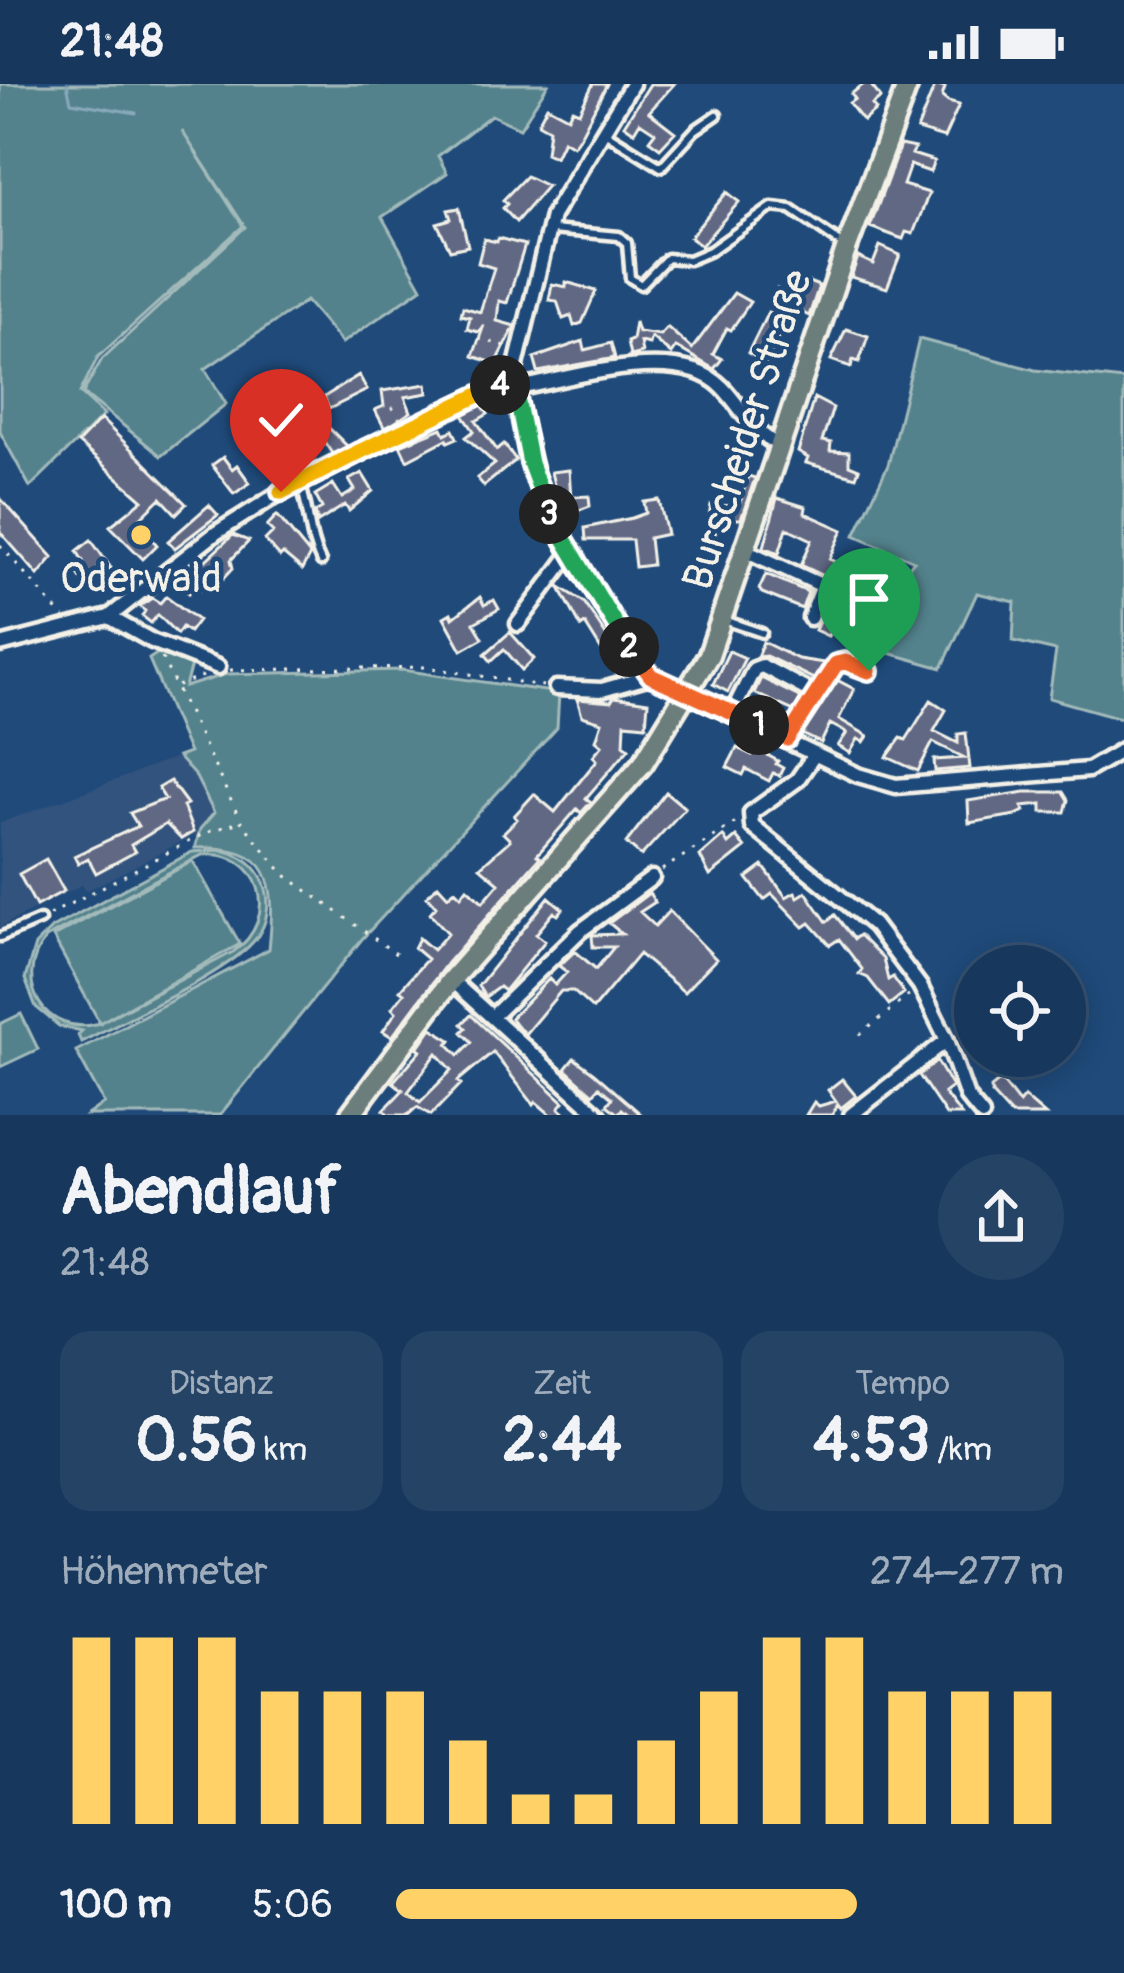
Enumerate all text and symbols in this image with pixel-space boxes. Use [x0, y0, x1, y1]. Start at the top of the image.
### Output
text: 21:48 [60, 14, 164, 70]
street label: Burscheider Straße [672, 263, 824, 596]
pin: 4 [470, 355, 530, 415]
text: 4 [490, 364, 510, 405]
pin [230, 369, 332, 492]
icon: check [248, 387, 314, 453]
pin: 3 [519, 484, 579, 544]
text: 3 [540, 493, 558, 534]
marker: Oderwald [128, 522, 154, 548]
pin [818, 548, 920, 671]
place label: Oderwald [60, 553, 222, 605]
icon: arrive [836, 566, 902, 632]
pin: 2 [599, 617, 659, 677]
text: 2 [620, 626, 638, 667]
pin: 1 [729, 695, 789, 755]
text: 1 [753, 704, 765, 745]
map controls [954, 945, 1086, 1077]
button: locate [954, 945, 1086, 1077]
text: Abendlauf [60, 1151, 341, 1234]
button: share [938, 1154, 1064, 1280]
text: 21:48 [60, 1238, 150, 1287]
text: Distanz [169, 1363, 274, 1404]
text: Zeit [533, 1363, 591, 1404]
text: Tempo [855, 1363, 950, 1404]
text: 0.56 [135, 1404, 257, 1479]
text: 2:44 [502, 1404, 622, 1479]
text: 4:53 [813, 1404, 930, 1479]
text: km [257, 1429, 307, 1470]
text: /km [930, 1429, 992, 1470]
text: Höhenmeter [60, 1547, 268, 1596]
text: 274–277 m [870, 1547, 1064, 1596]
text: 100 m [60, 1880, 172, 1929]
text: 5:06 [252, 1880, 333, 1929]

